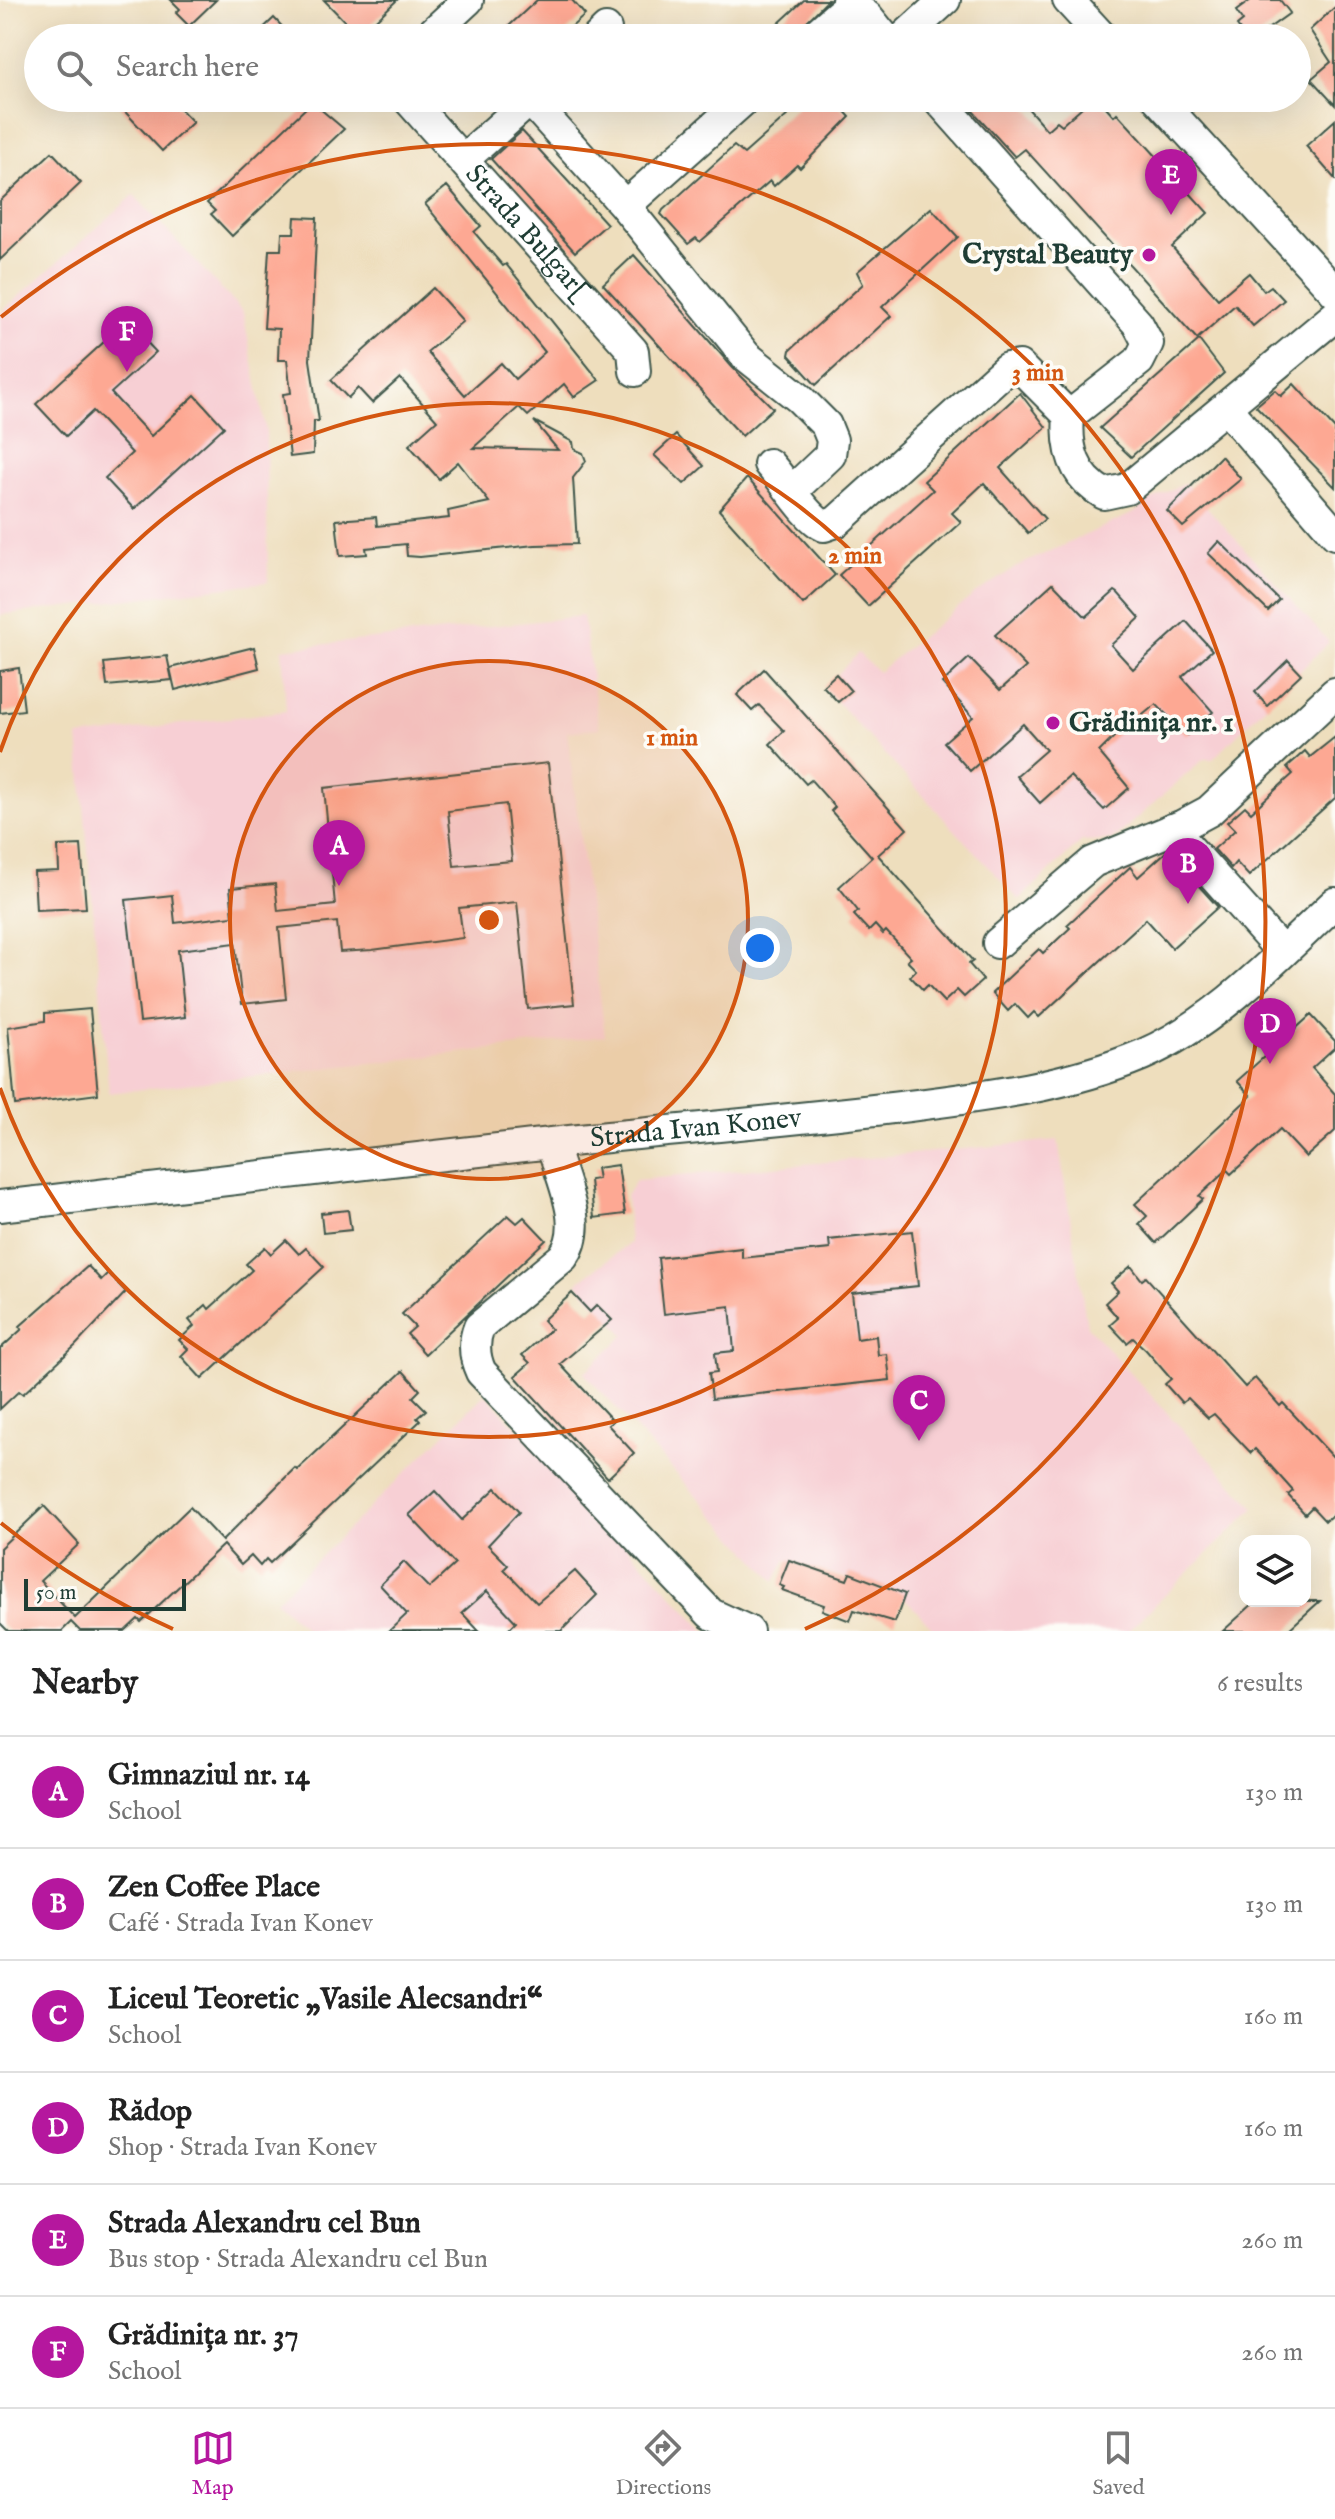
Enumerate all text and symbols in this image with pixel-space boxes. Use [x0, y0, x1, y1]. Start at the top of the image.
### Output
search box [24, 24, 1311, 112]
icon: search [52, 46, 96, 90]
text: Search here [116, 49, 259, 87]
pin: E [1145, 149, 1197, 215]
street label: Strada Bulgar[ [457, 157, 597, 308]
place label: Crystal Beauty [962, 238, 1134, 273]
marker: Crystal Beauty [1140, 246, 1158, 264]
pin: F [101, 306, 153, 372]
text: 3 min [1012, 358, 1064, 389]
text: 2 min [828, 541, 882, 572]
place label: Grădinița nr. 1 [1069, 706, 1234, 741]
marker: Grădinița nr. 1 [1044, 714, 1062, 732]
text: 1 min [646, 723, 698, 754]
pin: A [313, 820, 365, 886]
pin: B [1162, 838, 1214, 904]
centre of rings [475, 906, 503, 934]
your location [740, 928, 780, 968]
pin: D [1244, 998, 1296, 1064]
street label: Strada Ivan Konev [588, 1101, 803, 1156]
pin: C [893, 1375, 945, 1441]
map controls [1239, 1535, 1311, 1607]
button: layers [1239, 1535, 1311, 1607]
scale bar [24, 1575, 186, 1611]
text: 50 m [36, 1579, 77, 1607]
text: Nearby [32, 1662, 138, 1705]
text: 6 results [1217, 1667, 1303, 1700]
text: Gimnaziul nr. 14 [108, 1757, 310, 1795]
text: A [49, 1776, 67, 1809]
text: 130 m [1245, 1776, 1303, 1809]
text: School [108, 1795, 181, 1828]
text: Zen Coffee Place [108, 1869, 320, 1907]
text: B [49, 1888, 67, 1921]
text: 130 m [1245, 1888, 1303, 1921]
text: Café · Strada Ivan Konev [108, 1907, 373, 1940]
text: Liceul Teoretic „Vasile Alecsandri“ [108, 1981, 543, 2019]
text: C [49, 2000, 67, 2033]
text: 160 m [1244, 2000, 1303, 2033]
text: School [108, 2019, 181, 2052]
text: Rădop [108, 2093, 192, 2131]
text: D [48, 2112, 68, 2145]
text: 160 m [1244, 2112, 1303, 2145]
text: Shop · Strada Ivan Konev [108, 2131, 377, 2164]
text: Strada Alexandru cel Bun [108, 2205, 421, 2243]
text: E [49, 2224, 67, 2257]
text: 260 m [1241, 2224, 1303, 2257]
text: Bus stop · Strada Alexandru cel Bun [108, 2243, 488, 2276]
text: Grădinița nr. 37 [108, 2317, 299, 2355]
text: F [50, 2336, 66, 2369]
text: 260 m [1241, 2336, 1303, 2369]
text: School [108, 2355, 181, 2388]
tab: Map [191, 2426, 235, 2502]
tab: Directions [616, 2426, 711, 2502]
tab: Saved [1092, 2426, 1144, 2502]

